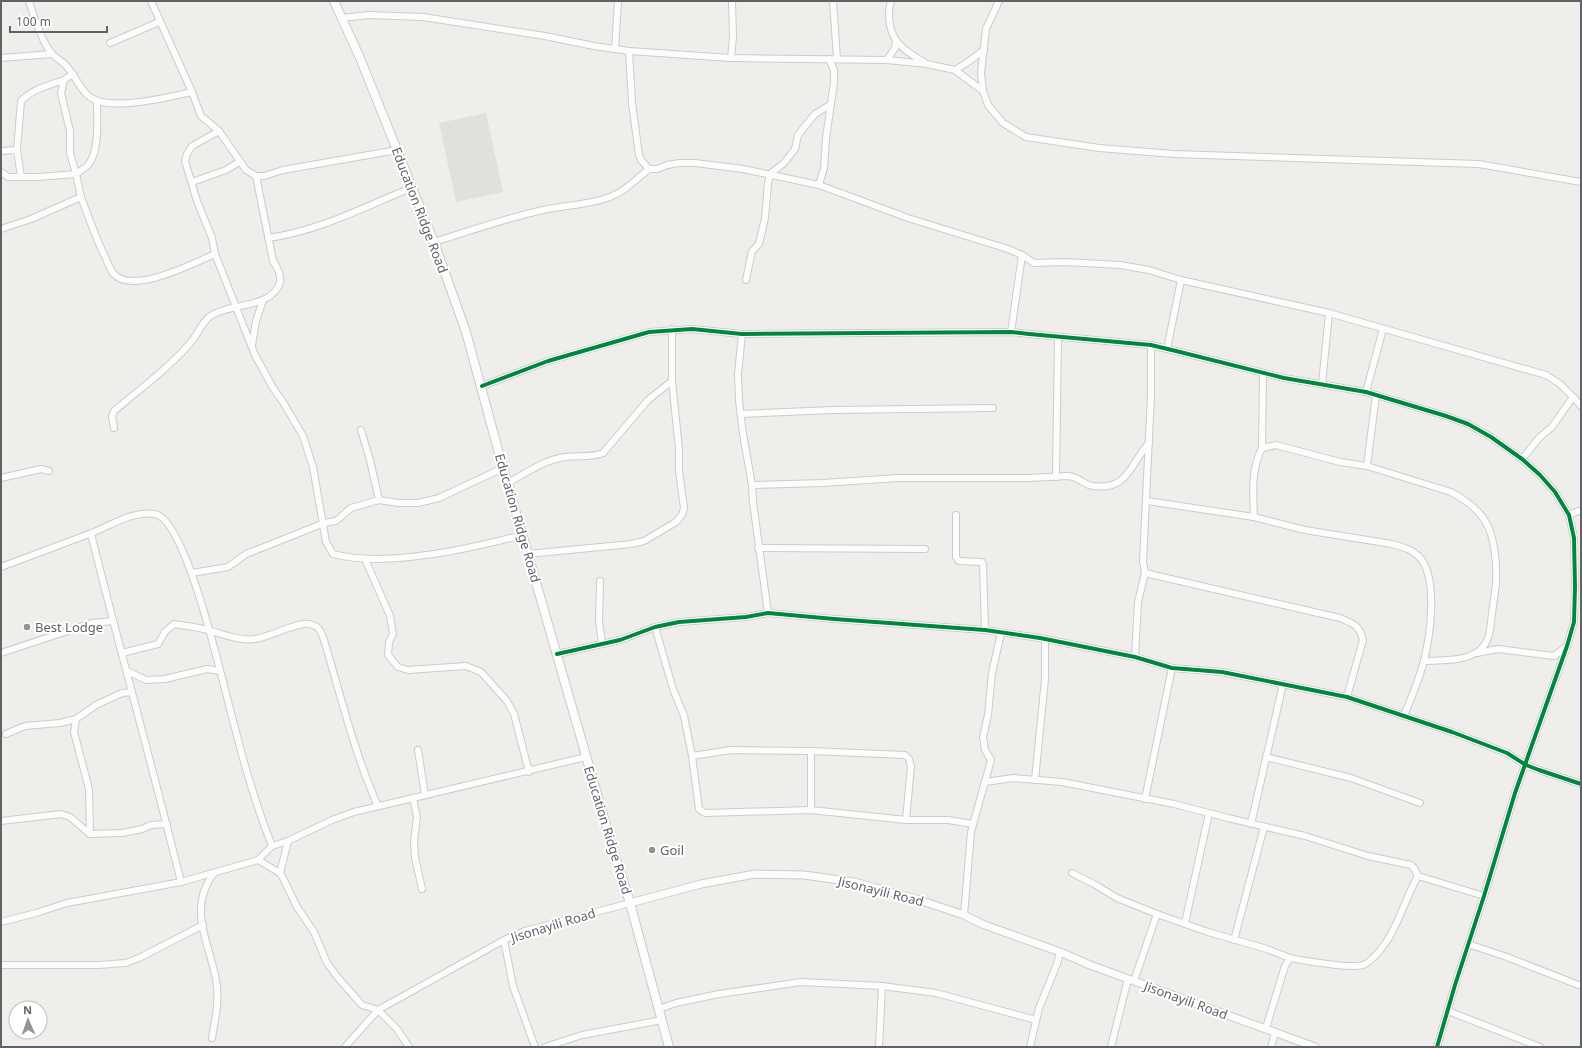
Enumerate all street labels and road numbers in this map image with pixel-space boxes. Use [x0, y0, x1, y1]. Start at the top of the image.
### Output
street label: Education Ridge Road [388, 144, 452, 276]
street label: Education Ridge Road [491, 451, 545, 585]
street label: Education Ridge Road [580, 764, 636, 896]
street label: Jisonayili Road [834, 871, 926, 910]
street label: Jisonayili Road [507, 904, 598, 947]
street label: Jisonayili Road [1140, 976, 1230, 1023]

